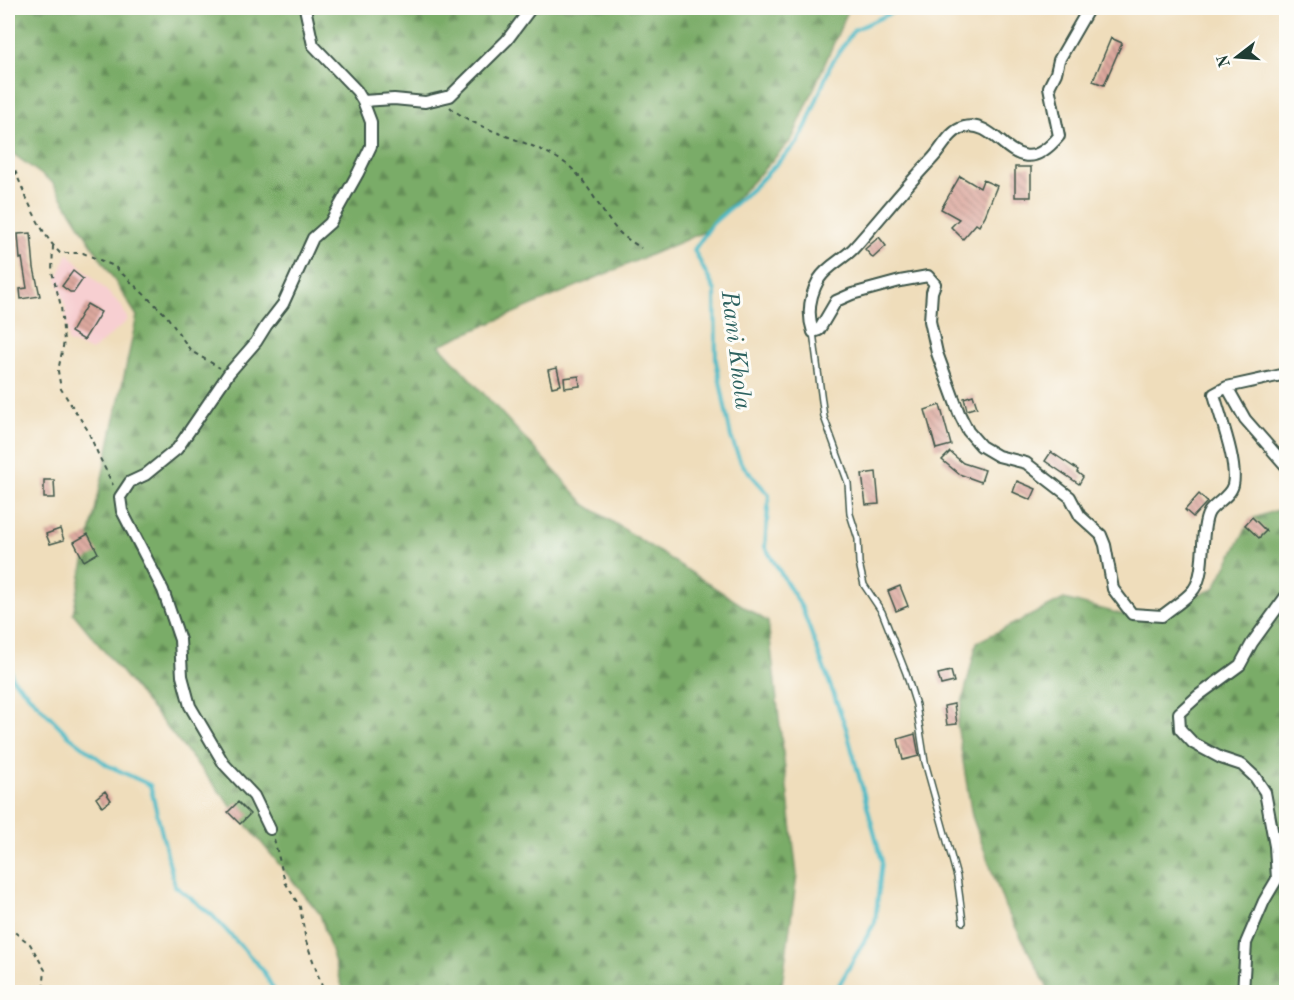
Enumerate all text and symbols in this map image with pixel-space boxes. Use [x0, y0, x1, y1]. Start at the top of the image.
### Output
north arrow [1207, 27, 1267, 87]
text: N [1215, 52, 1234, 69]
water label: Rani Khola [716, 288, 754, 411]

